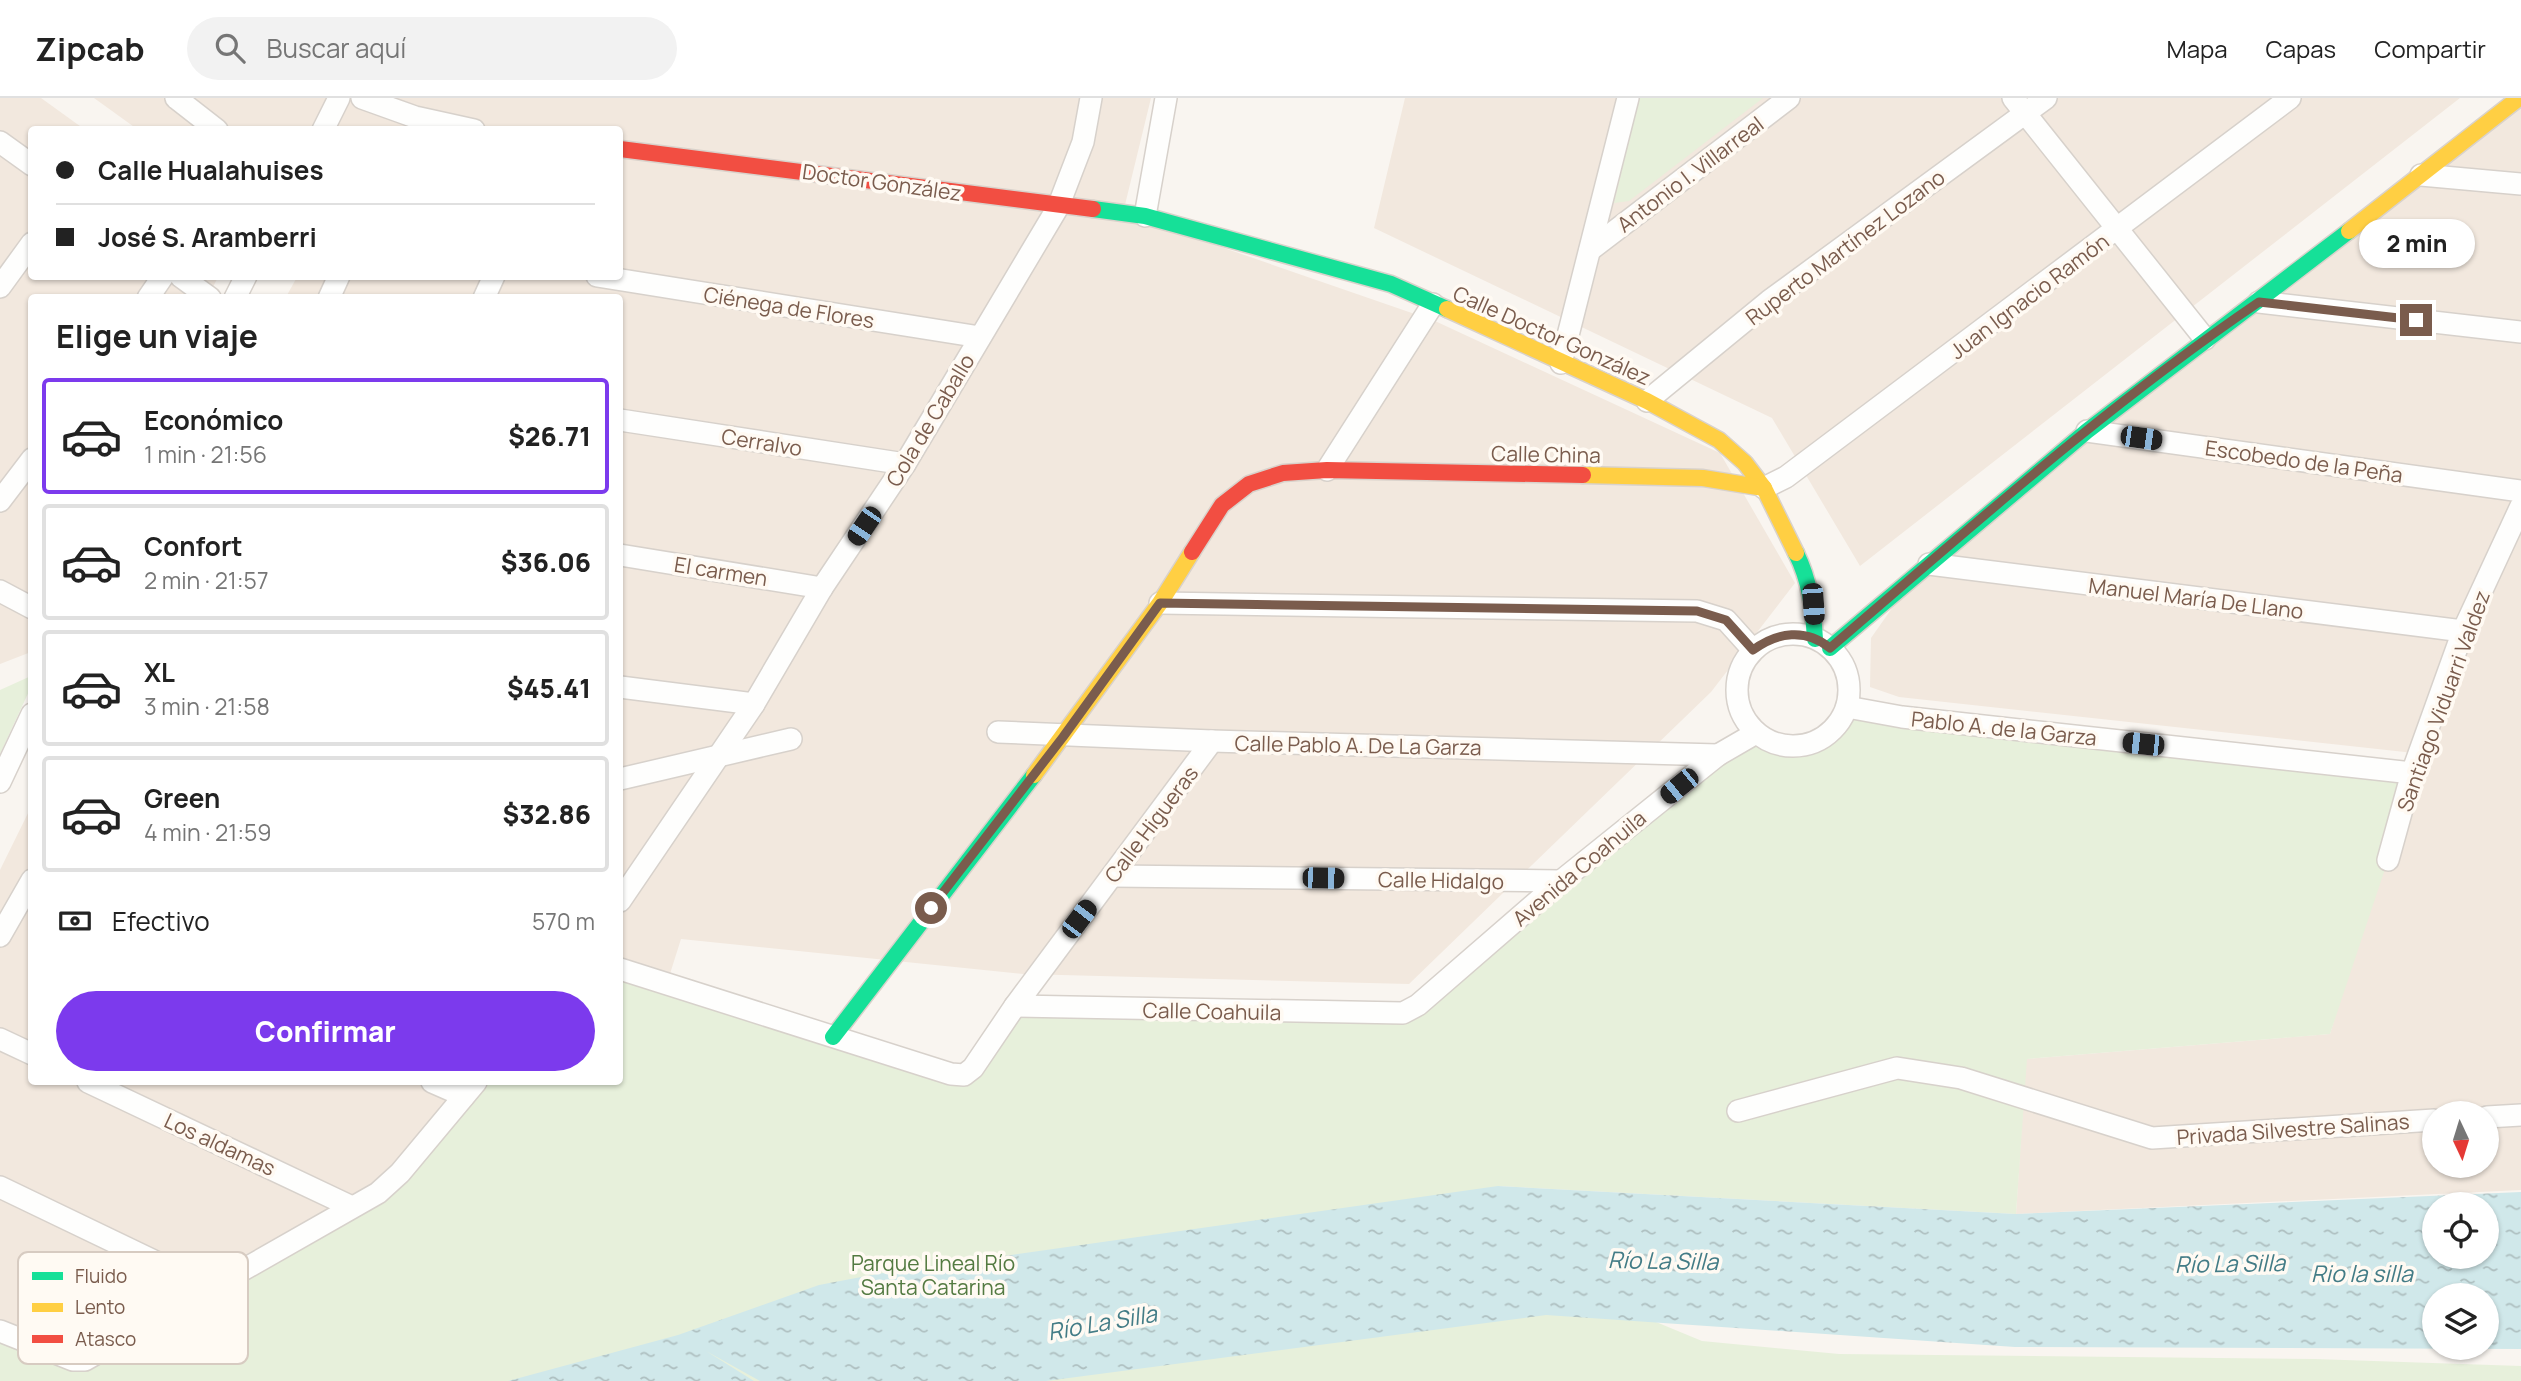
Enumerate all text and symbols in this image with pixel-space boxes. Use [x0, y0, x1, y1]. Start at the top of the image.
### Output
search box [187, 17, 677, 80]
text: Zipcab [35, 26, 145, 71]
icon: search [211, 29, 249, 67]
text: Buscar aquí [267, 30, 406, 66]
text: Mapa [2167, 32, 2228, 65]
text: Capas [2266, 32, 2336, 65]
text: Compartir [2374, 32, 2486, 65]
street label: Antonio I. Villarreal [1611, 110, 1769, 238]
text: Calle Hualahuises [98, 152, 324, 188]
street label: Doctor González [801, 157, 963, 207]
street label: Ruperto Martínez Lozano [1740, 163, 1950, 331]
callout: 2 min [2358, 218, 2474, 268]
text: José S. Aramberri [98, 219, 317, 255]
street label: Juan Ignacio Ramón [1944, 227, 2114, 365]
text: 2 min [2387, 227, 2448, 259]
street label: Calle Doctor González [1449, 279, 1655, 391]
street label: Ciénega de Flores [702, 280, 876, 334]
route end [2400, 304, 2432, 336]
text: Elige un viaje [56, 314, 258, 358]
street label: Cola de Caballo [879, 348, 981, 492]
text: Económico [144, 402, 283, 438]
icon: car [60, 405, 123, 468]
text: $26.71 [508, 418, 591, 454]
street label: Cerralvo [720, 422, 804, 462]
car [2119, 425, 2164, 451]
street label: Escobedo de la Peña [2203, 433, 2405, 489]
text: 1 min · 21:56 [144, 438, 267, 470]
street label: Calle China [1491, 439, 1601, 469]
car [844, 503, 885, 549]
text: Confort [144, 528, 243, 564]
icon: car [60, 531, 123, 594]
text: $36.06 [501, 544, 591, 580]
street label: El carmen [672, 550, 770, 592]
text: 2 min · 21:57 [144, 564, 268, 596]
street label: Manuel María De Llano [2087, 571, 2305, 625]
car [1802, 582, 1825, 626]
street label: Santiago Viduarri Valdez [2390, 587, 2496, 815]
text: XL [144, 654, 175, 690]
icon: car [60, 657, 123, 720]
text: $45.41 [507, 670, 591, 706]
text: 3 min · 21:58 [144, 690, 270, 722]
street label: Pablo A. de la Garza [1910, 704, 2098, 752]
street label: Calle Pablo A. De La Garza [1234, 729, 1482, 761]
car [2122, 731, 2165, 757]
street label: Calle Higueras [1098, 760, 1204, 888]
car [1657, 765, 1702, 807]
text: Green [144, 780, 220, 816]
icon: car [60, 783, 123, 846]
text: $32.86 [503, 796, 591, 832]
street label: Avenida Coahuila [1506, 804, 1652, 932]
text: 4 min · 21:59 [144, 816, 272, 848]
street label: Calle Hidalgo [1378, 865, 1504, 895]
car [1302, 867, 1345, 889]
route start [915, 892, 947, 924]
car [1058, 896, 1101, 942]
icon: cash [56, 902, 94, 940]
text: Efectivo [112, 903, 210, 939]
text: 570 m [532, 905, 595, 937]
button: Confirmar [56, 991, 595, 1071]
street label: Calle Coahuila [1143, 996, 1281, 1026]
north arrow [2422, 1101, 2499, 1178]
map controls [2422, 1101, 2499, 1360]
street label: Los aldamas [160, 1106, 280, 1182]
street label: Privada Silvestre Salinas [2176, 1107, 2410, 1151]
button: locate [2422, 1192, 2499, 1269]
water label: Río La Silla [1608, 1243, 1720, 1277]
water label: Río La Silla [2175, 1246, 2287, 1280]
park label: Parque Lineal Río Santa Catarina [851, 1249, 1015, 1301]
legend [18, 1252, 248, 1364]
water label: Rio la silla [2311, 1257, 2414, 1289]
text: Fluido [75, 1263, 127, 1289]
button: layers [2422, 1283, 2499, 1360]
text: Lento [75, 1294, 125, 1320]
water label: Río La Silla [1045, 1296, 1160, 1347]
text: Atasco [75, 1326, 136, 1352]

